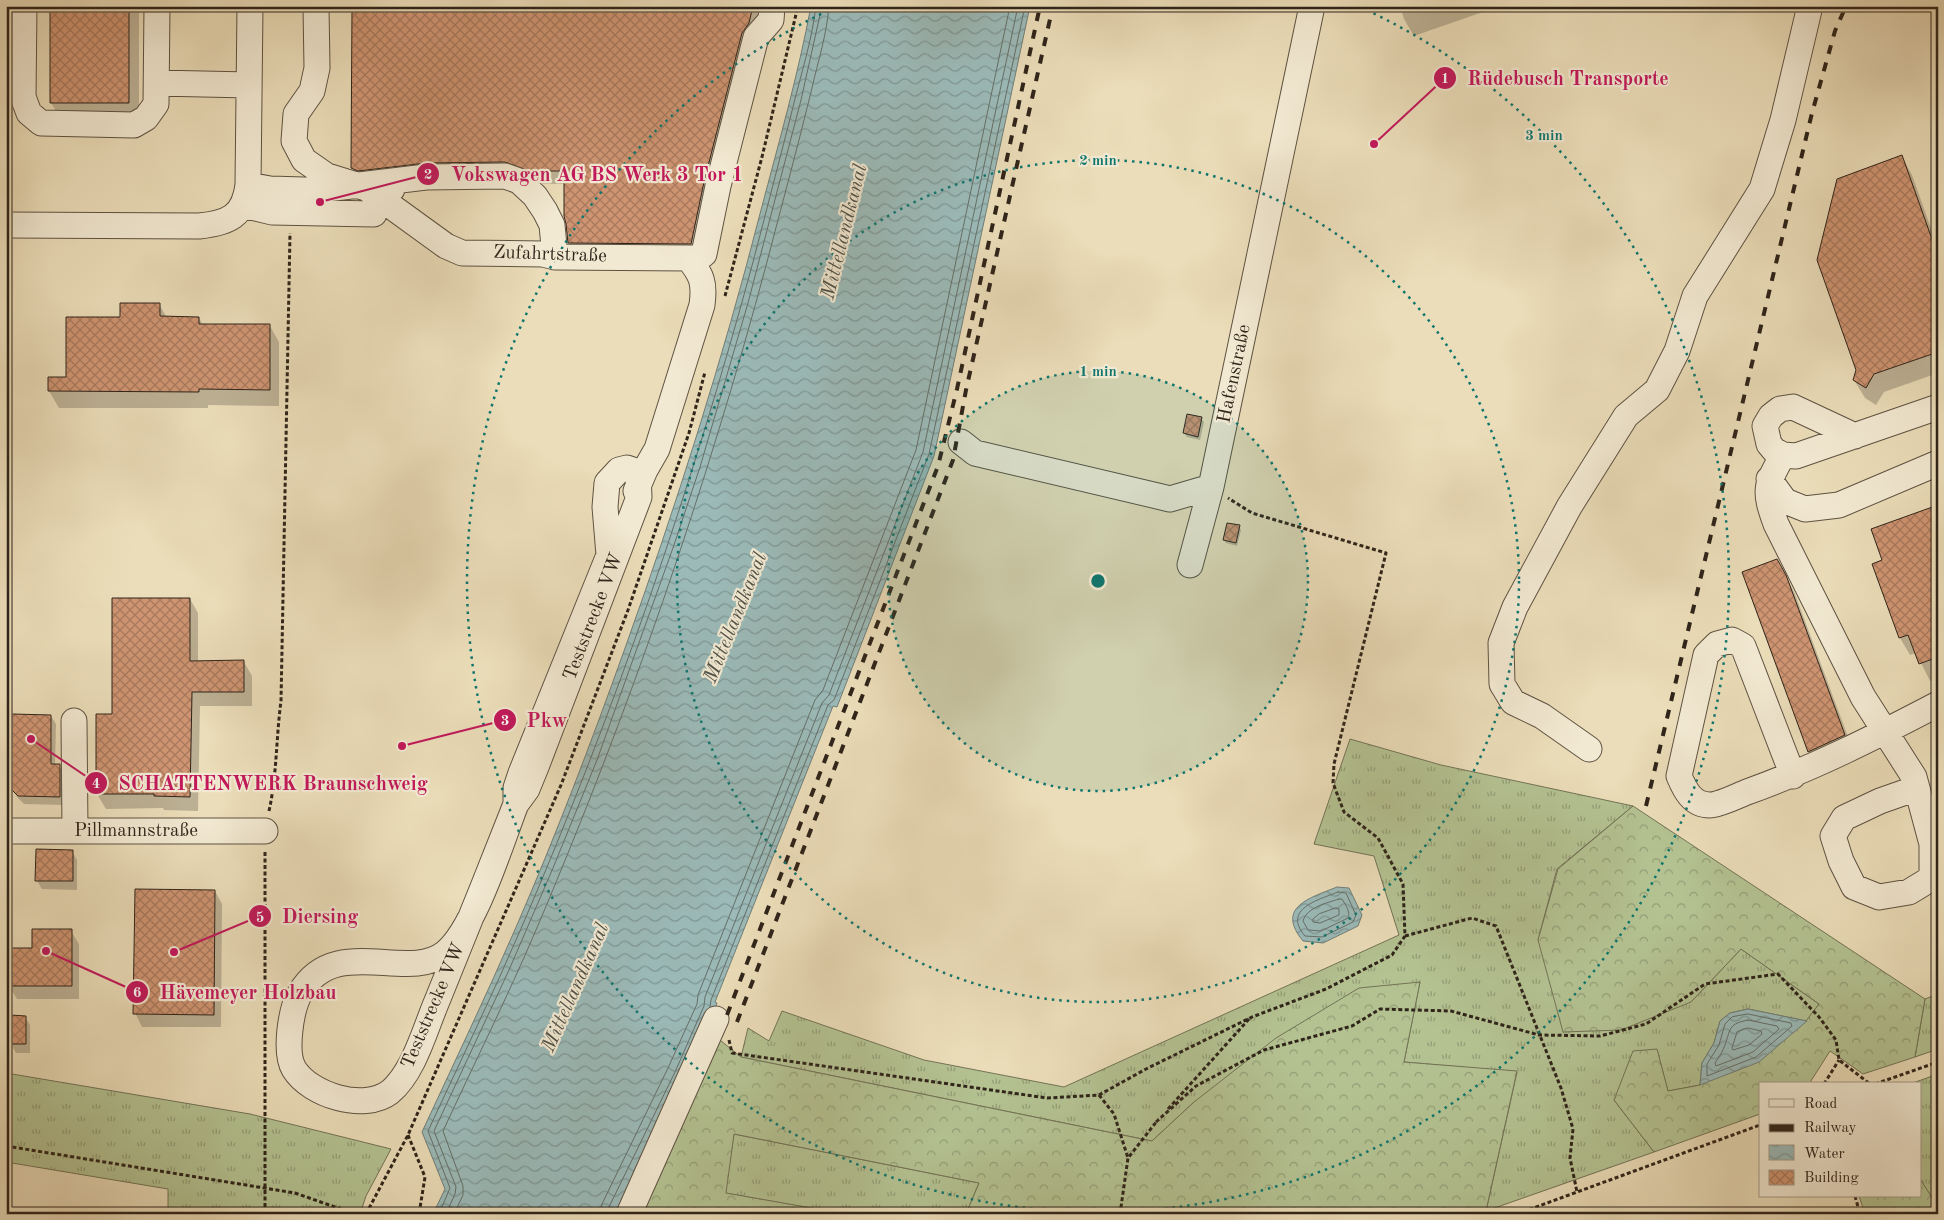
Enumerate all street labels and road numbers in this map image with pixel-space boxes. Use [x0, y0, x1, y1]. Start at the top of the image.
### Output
street label: Zufahrtstraße [493, 244, 607, 266]
street label: Hafenstraße [1215, 323, 1255, 425]
street label: Teststrecke VW [561, 551, 627, 683]
street label: Pillmannstraße [74, 822, 198, 841]
street label: Teststrecke VW [399, 940, 469, 1072]

